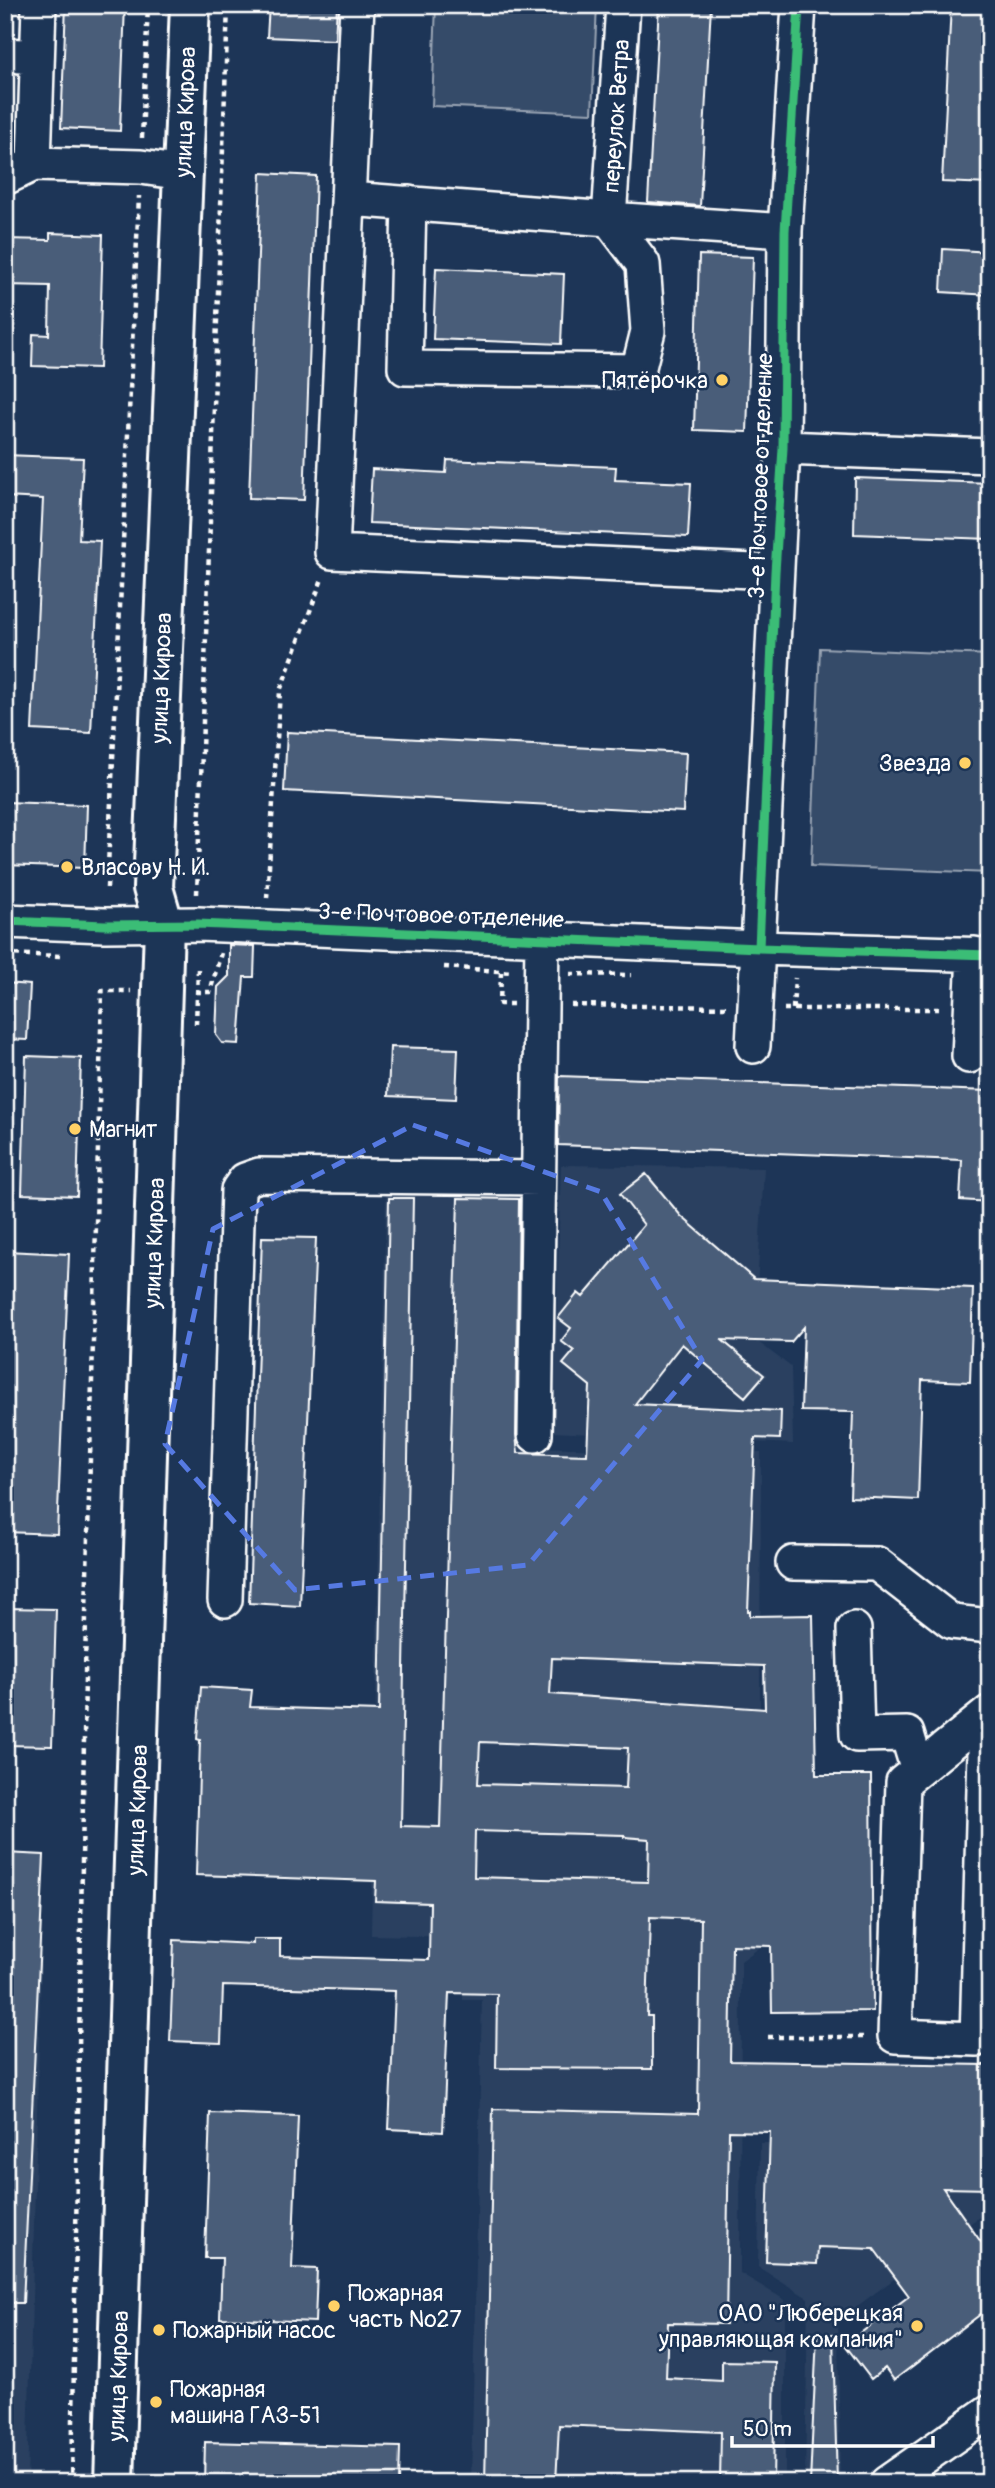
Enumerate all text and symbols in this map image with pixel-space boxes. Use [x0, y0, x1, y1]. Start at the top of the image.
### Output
street label: переулок Ветра [597, 38, 636, 194]
street label: улица Кирова [169, 46, 202, 179]
street label: 3-е Почтовое отделение [742, 352, 779, 600]
place label: Пятёрочка [602, 366, 708, 395]
marker: Пятёрочка [714, 372, 730, 388]
street label: улица Кирова [145, 612, 178, 745]
place label: Звезда [879, 749, 951, 778]
marker: Звезда [957, 755, 973, 771]
place label: Власову Н. И. [81, 853, 210, 882]
marker: Власову Н. И. [59, 859, 75, 875]
street label: 3-е Почтовое отделение [317, 897, 565, 934]
place label: Магнит [89, 1115, 158, 1144]
marker: Магнит [67, 1121, 83, 1137]
street label: улица Кирова [138, 1177, 171, 1310]
street label: улица Кирова [121, 1744, 154, 1877]
place label: Пожарная часть №27 [348, 2279, 462, 2334]
marker: Пожарная часть №27 [326, 2298, 342, 2314]
place label: ОАО "Люберецкая управляющая компания" [658, 2299, 903, 2354]
street label: улица Кирова [102, 2310, 135, 2443]
place label: Пожарный насос [173, 2316, 336, 2345]
marker: ОАО "Люберецкая управляющая компания" [909, 2318, 925, 2334]
marker: Пожарный насос [151, 2322, 167, 2338]
place label: Пожарная машина ГАЗ-51 [170, 2375, 321, 2430]
marker: Пожарная машина ГАЗ-51 [148, 2394, 164, 2410]
scale bar [732, 2404, 934, 2448]
text: 50 m [743, 2416, 792, 2443]

